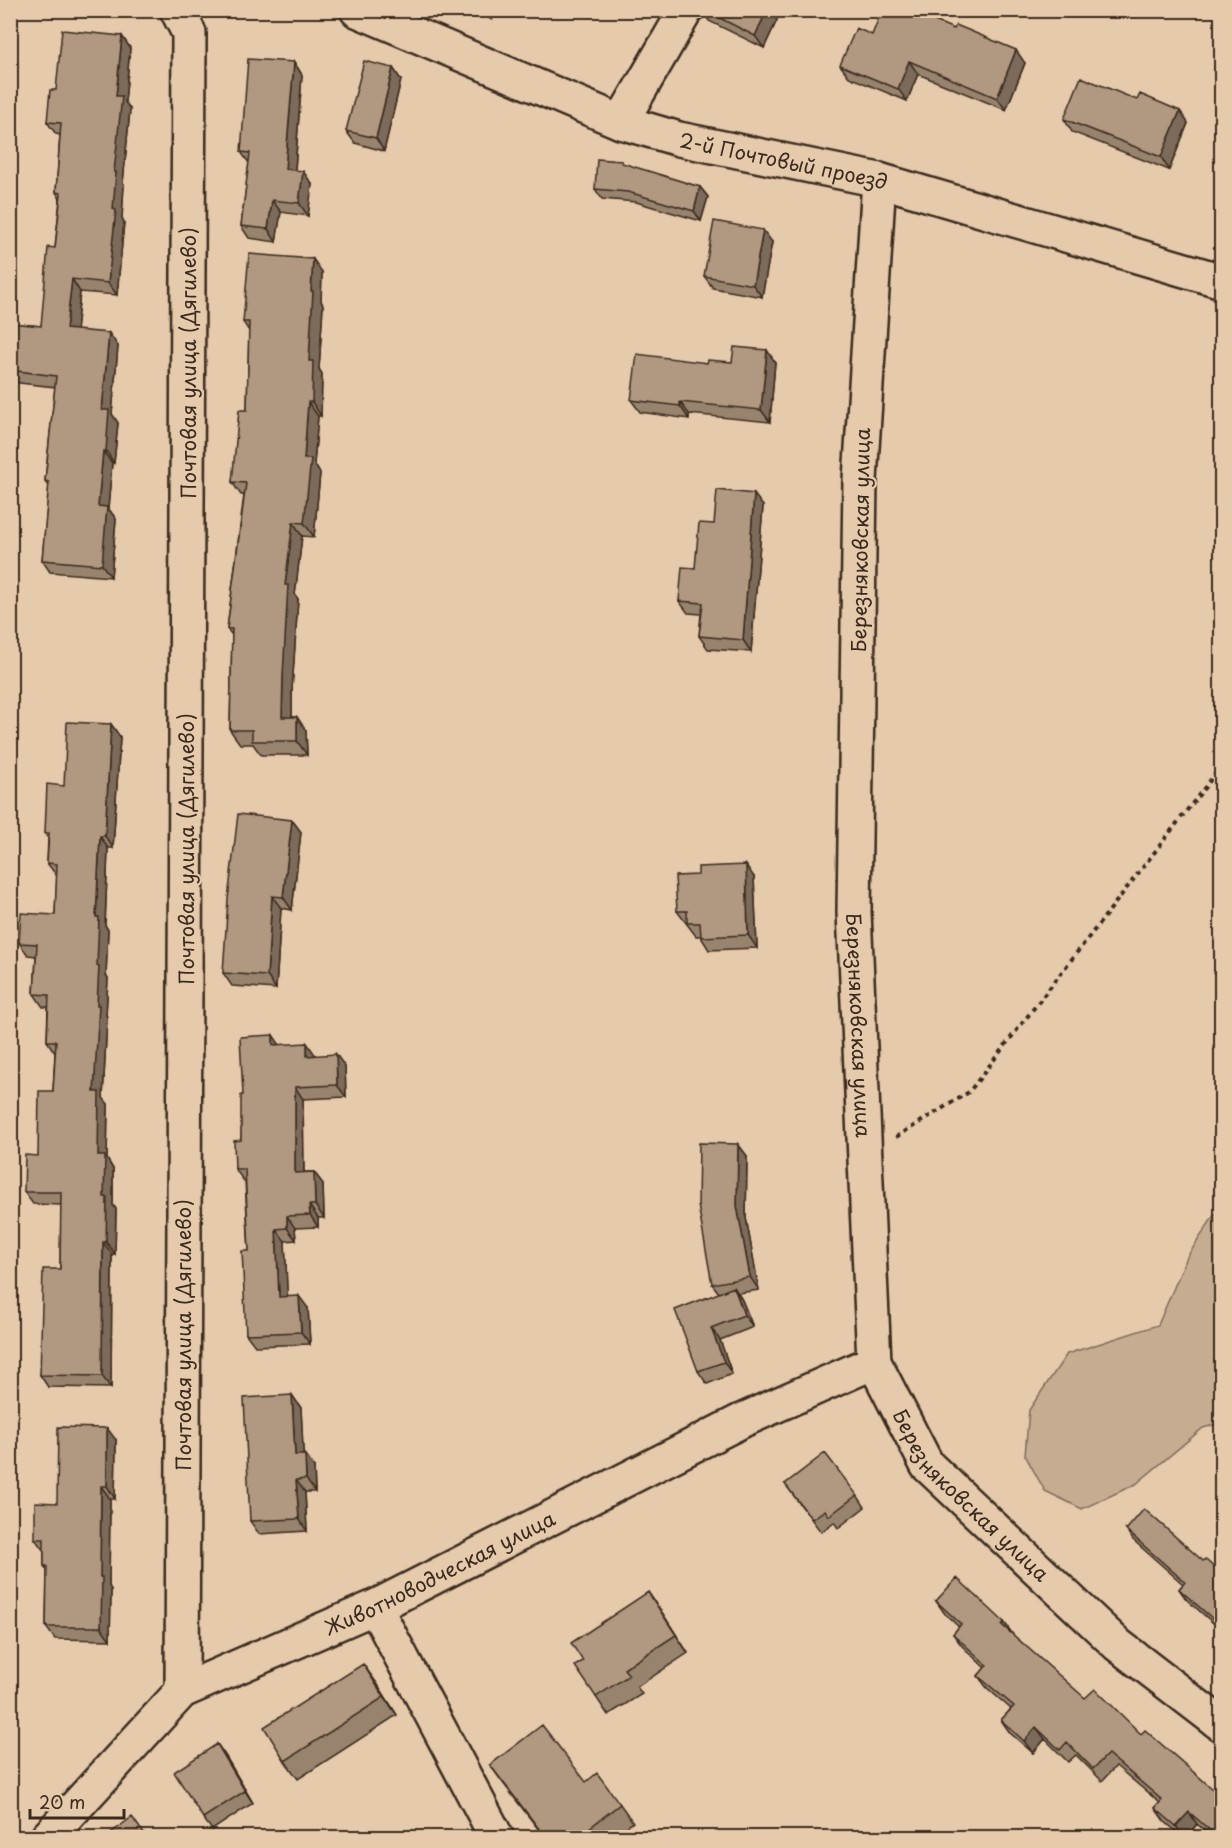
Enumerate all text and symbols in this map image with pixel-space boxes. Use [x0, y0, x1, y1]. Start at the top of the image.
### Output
street label: 2-й Почтовый проезд [677, 124, 891, 197]
street label: Почтовая улица (Дягилево) [173, 227, 203, 499]
street label: Березняковская улица [843, 427, 877, 652]
street label: Почтовая улица (Дягилево) [171, 713, 201, 985]
street label: Березняковская улица [839, 912, 879, 1138]
street label: Почтовая улица (Дягилево) [168, 1199, 198, 1471]
street label: Березняковская улица [886, 1404, 1056, 1588]
street label: Животноводческая улица [319, 1503, 561, 1642]
scale bar [30, 1782, 124, 1820]
text: 20 m [39, 1788, 85, 1815]

